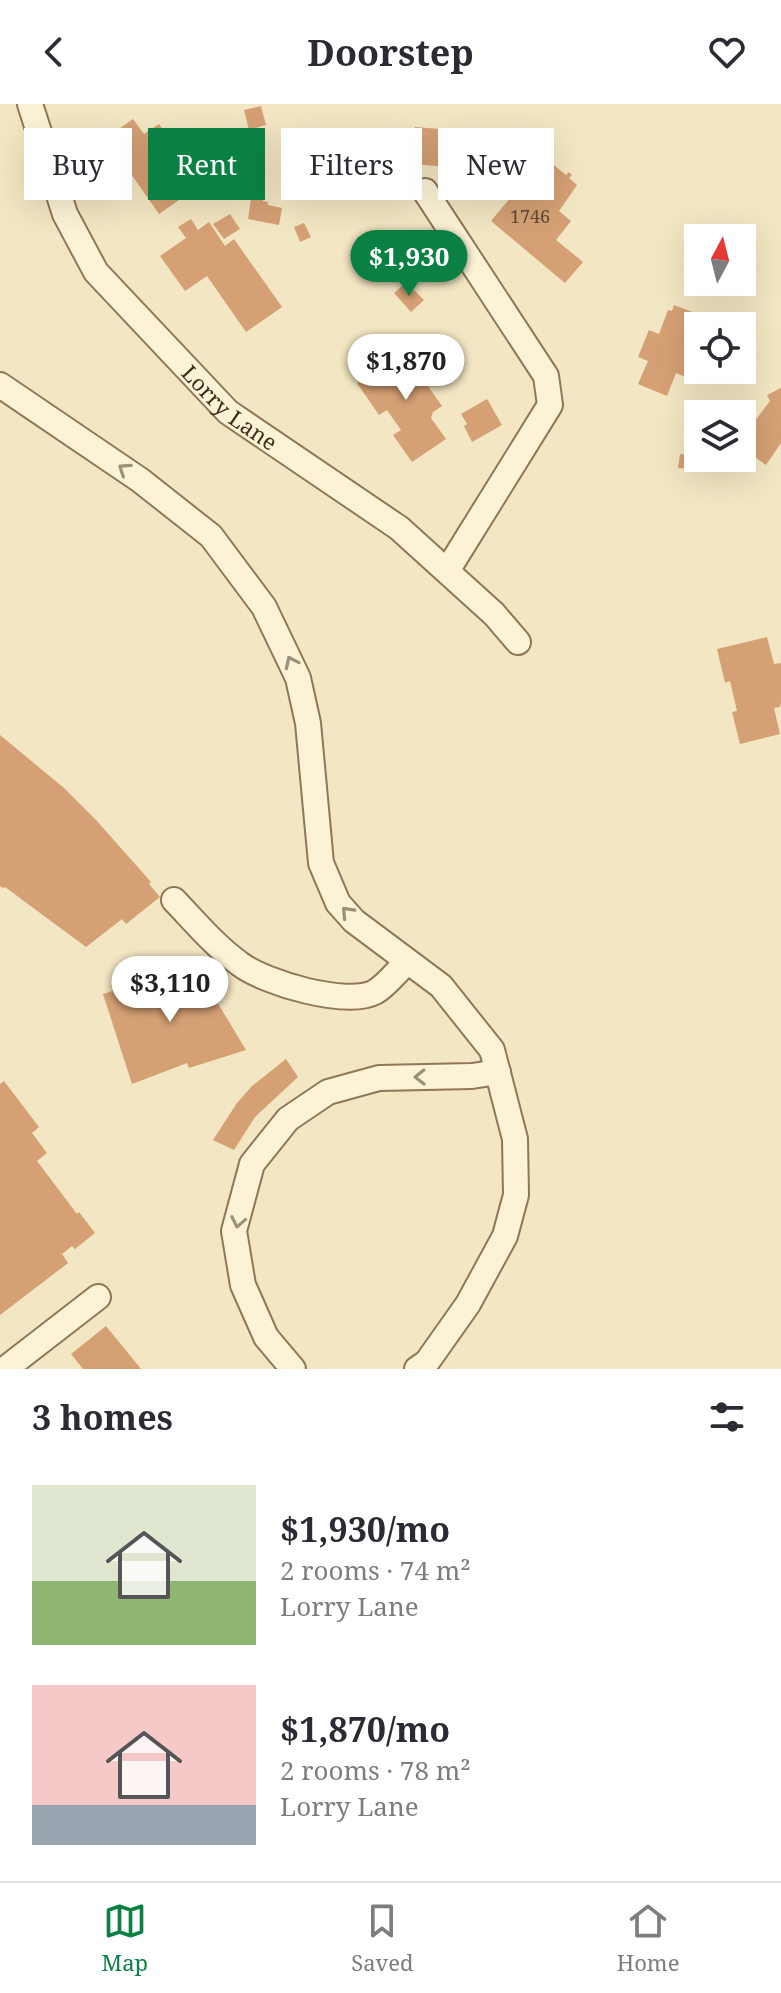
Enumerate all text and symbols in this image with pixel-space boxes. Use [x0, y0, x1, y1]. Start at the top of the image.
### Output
text: Doorstep [307, 28, 474, 77]
icon: back [32, 30, 76, 74]
icon: heart [705, 30, 749, 74]
chip: Buy [24, 128, 132, 200]
chip: Rent [148, 128, 265, 200]
chip: Filters [281, 128, 422, 200]
chip: New [438, 128, 554, 200]
house number: 1746 [510, 204, 550, 228]
north arrow [684, 224, 756, 296]
map controls [684, 224, 756, 472]
pin: $1,930 [344, 230, 474, 298]
text: $1,930 [368, 238, 450, 274]
button: locate [684, 312, 756, 384]
pin: $1,870 [341, 334, 471, 402]
text: $1,870 [365, 342, 447, 378]
street label: Lorry Lane [176, 358, 284, 456]
button: layers [684, 400, 756, 472]
one-way arrow [118, 464, 132, 479]
one-way arrow [285, 656, 301, 671]
one-way arrow [341, 907, 356, 921]
pin: $3,110 [105, 956, 235, 1024]
text: $3,110 [129, 964, 211, 1000]
one-way arrow [413, 1068, 426, 1086]
one-way arrow [230, 1215, 247, 1229]
text: 3 homes [32, 1394, 173, 1440]
icon: filters [705, 1395, 749, 1439]
text: $1,930/mo [280, 1506, 450, 1552]
icon: home [96, 1517, 192, 1613]
text: 2 rooms · 74 m² [280, 1552, 471, 1588]
text: Lorry Lane [280, 1588, 419, 1624]
text: $1,870/mo [280, 1706, 450, 1752]
icon: home [96, 1717, 192, 1813]
text: 2 rooms · 78 m² [280, 1752, 471, 1788]
text: Lorry Lane [280, 1788, 419, 1824]
tab: Map [102, 1899, 148, 1977]
tab: Saved [351, 1899, 414, 1977]
tab: Home [617, 1899, 679, 1977]

